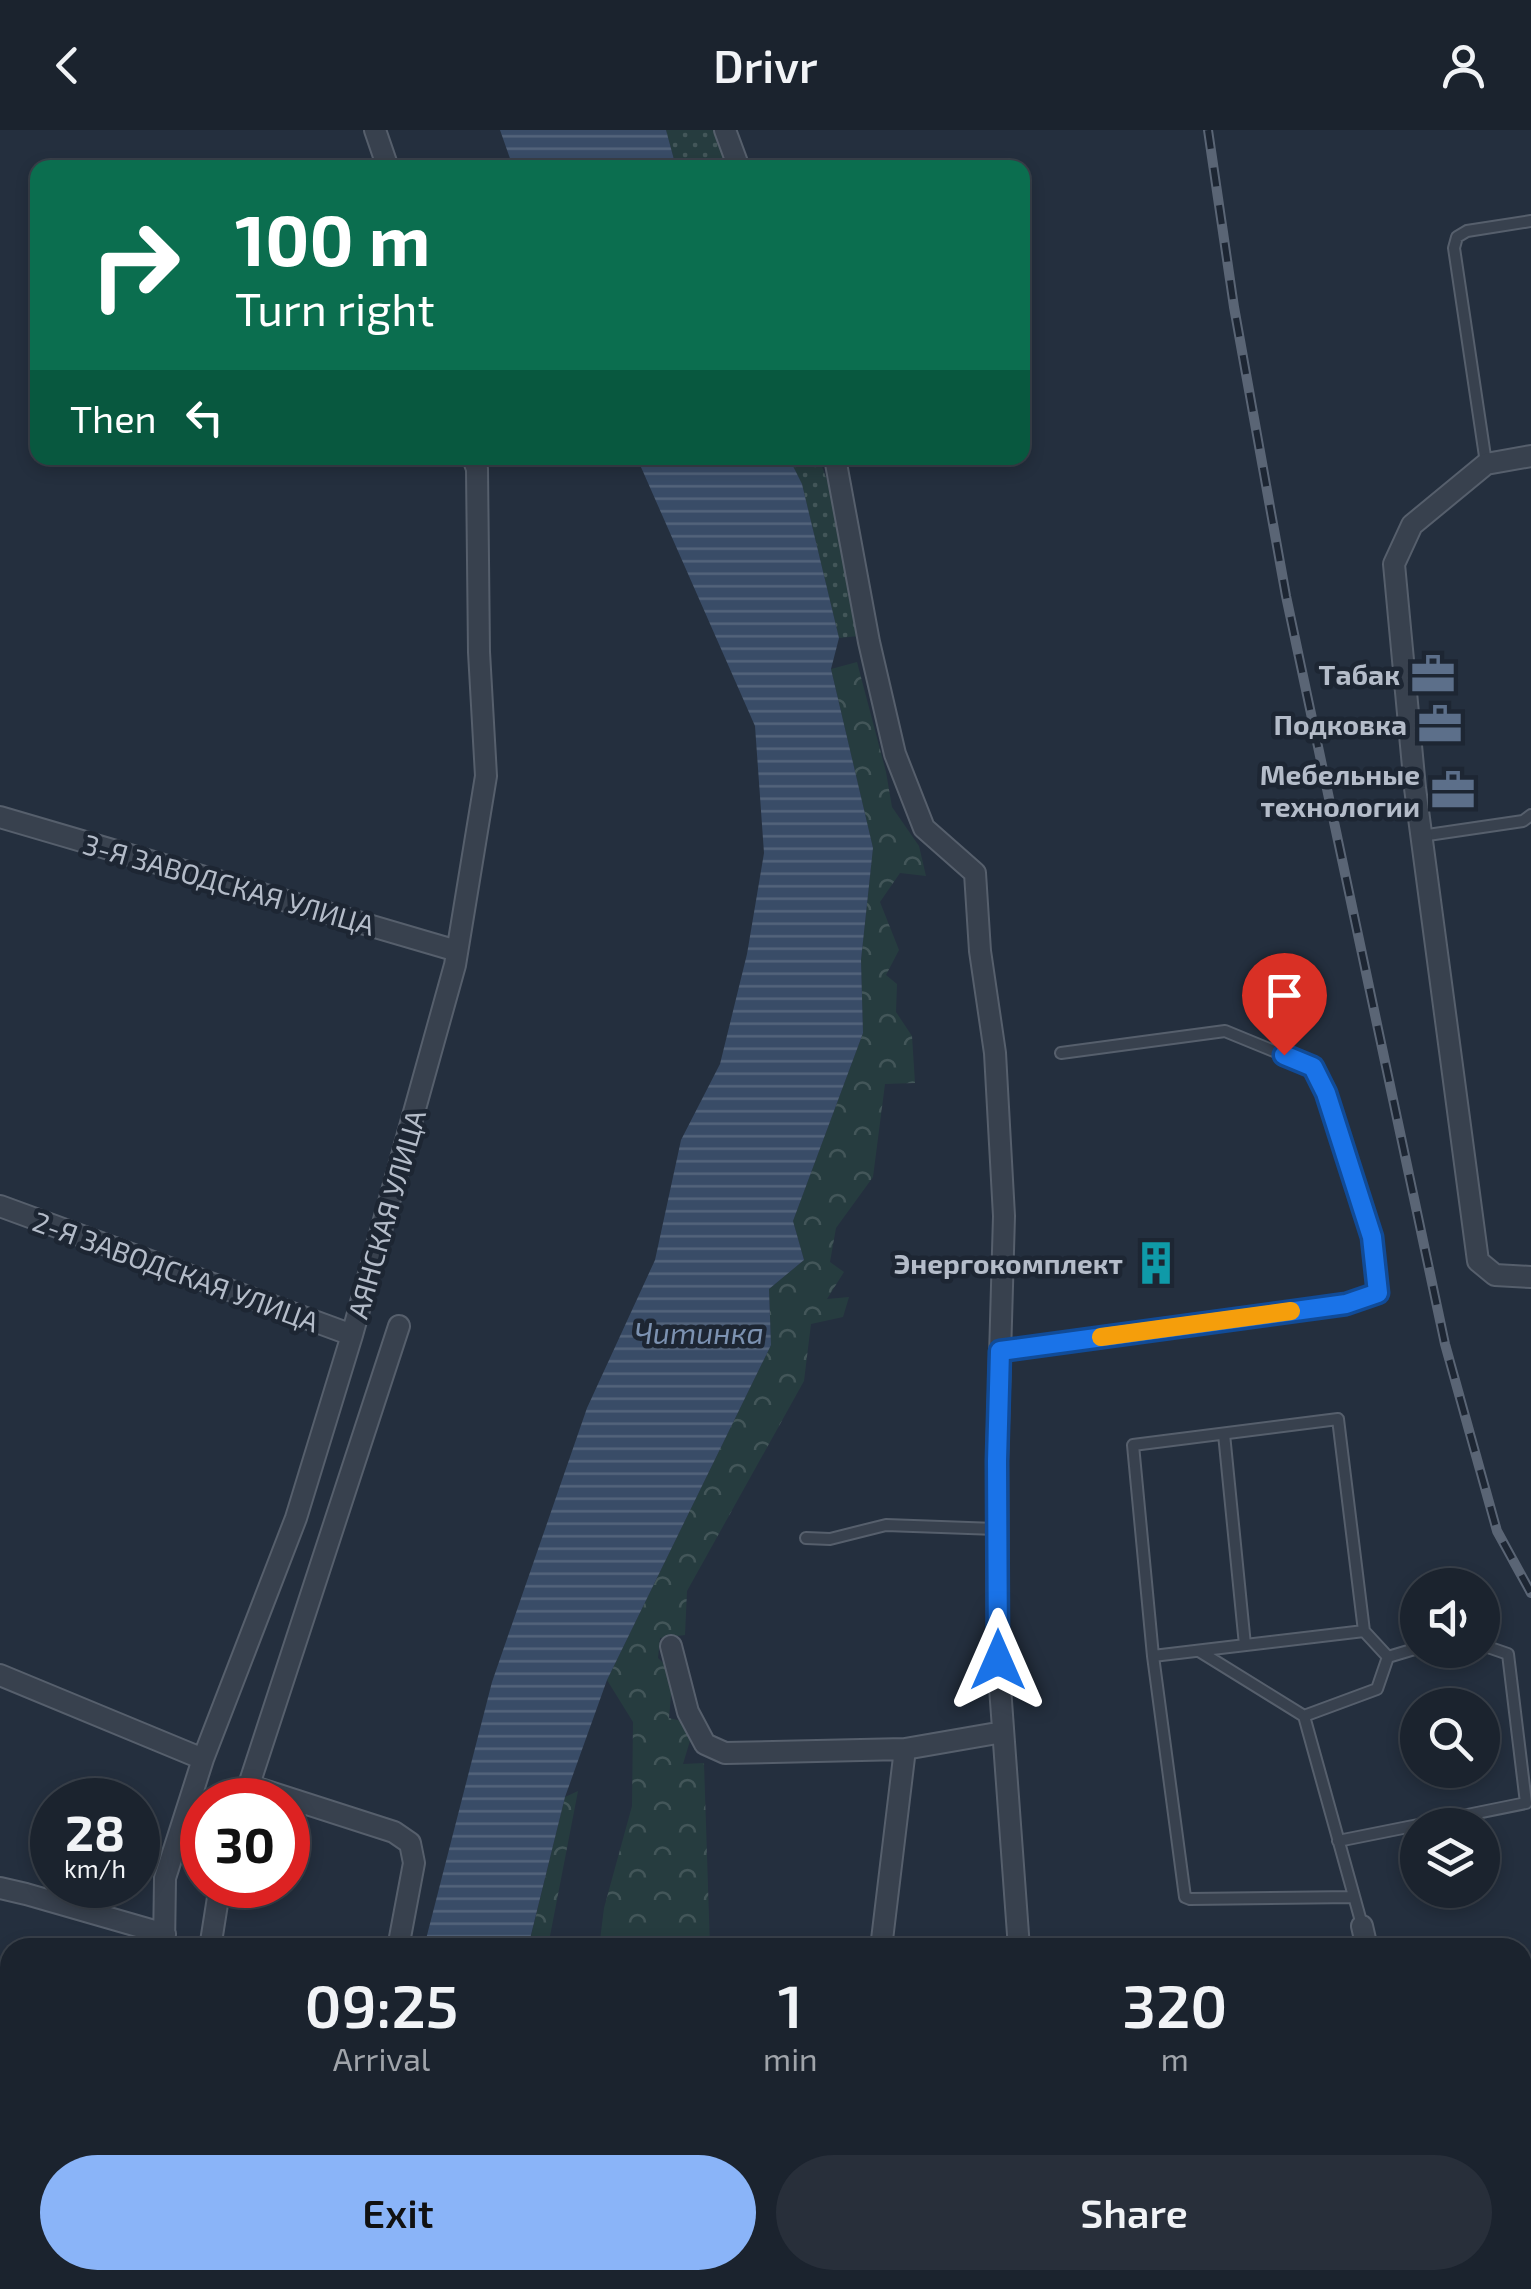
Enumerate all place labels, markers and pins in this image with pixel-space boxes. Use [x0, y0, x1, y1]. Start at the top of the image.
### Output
office icon: Табак [1409, 650, 1457, 698]
place label: Табак [1319, 657, 1400, 691]
office icon: Подковка [1416, 700, 1464, 748]
place label: Подковка [1274, 707, 1407, 741]
place label: Мебельные технологии [1260, 757, 1420, 823]
office icon: Мебельные технологии [1429, 766, 1477, 814]
pin [1242, 953, 1327, 1056]
building icon: Энергокомплект [1132, 1239, 1180, 1287]
place label: Энергокомплект [894, 1246, 1123, 1280]

